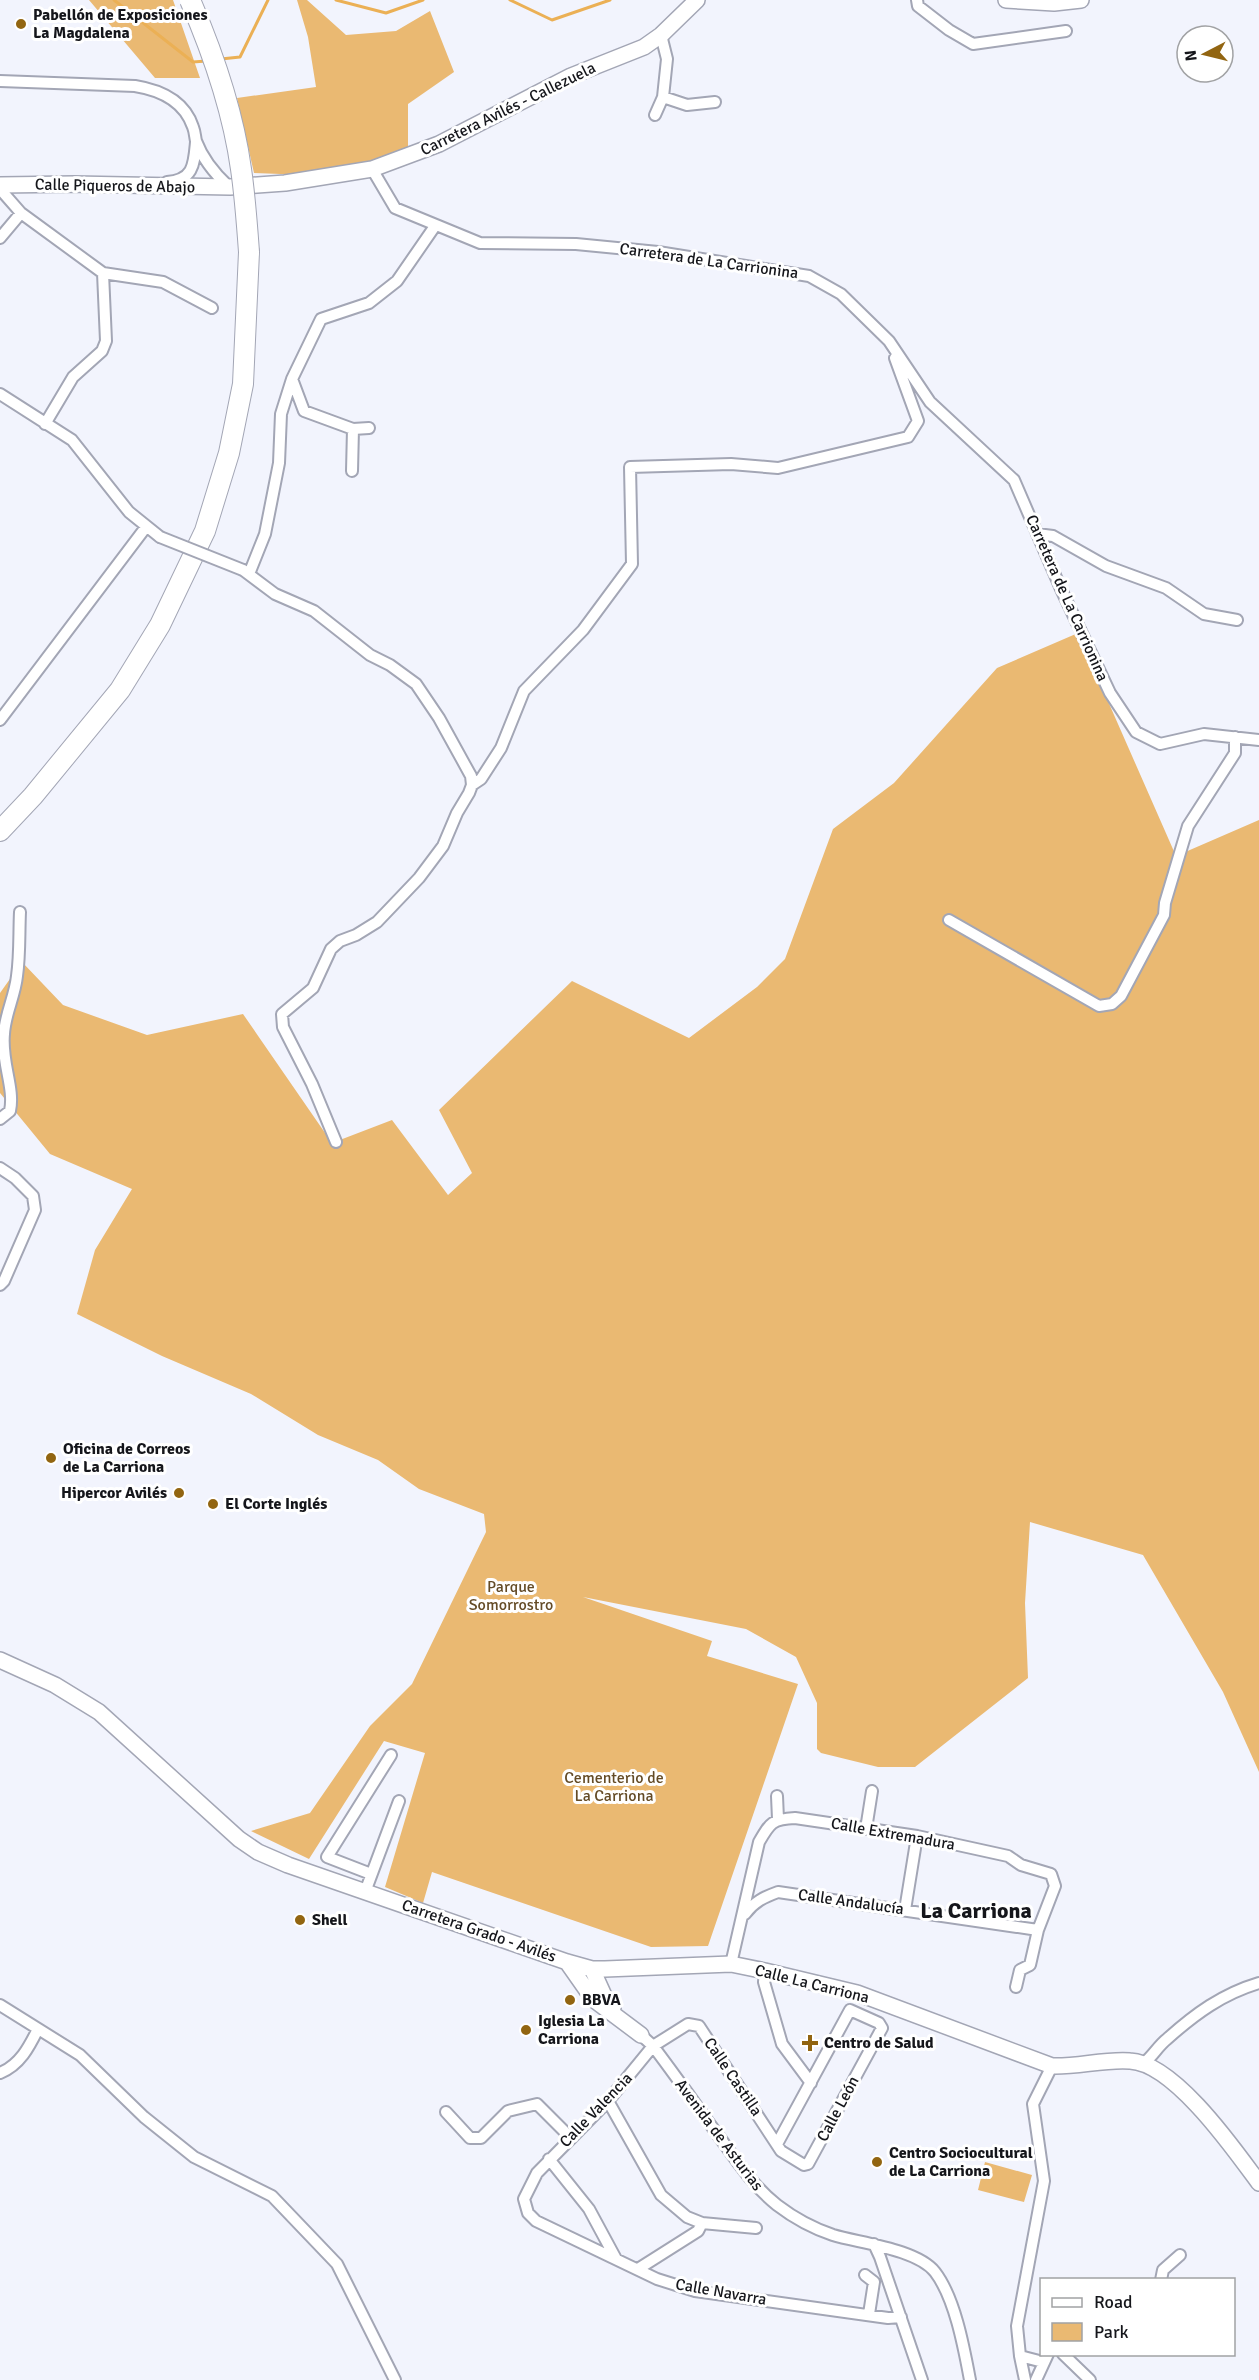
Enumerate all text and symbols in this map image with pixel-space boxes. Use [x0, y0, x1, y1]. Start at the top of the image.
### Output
place label: Pabellón de Exposiciones La Magdalena [33, 5, 208, 43]
marker: Pabellón de Exposiciones La Magdalena [14, 17, 28, 31]
north arrow [1175, 24, 1235, 84]
text: N [1181, 49, 1202, 62]
street label: Carretera Avilés - Callezuela [417, 58, 599, 160]
street label: Calle Piqueros de Abajo [35, 175, 195, 197]
street label: Carretera de La Carrionina [618, 239, 800, 283]
street label: Carretera de La Carrionina [1021, 512, 1113, 684]
place label: Oficina de Correos de La Carriona [63, 1439, 190, 1477]
marker: Oficina de Correos de La Carriona [44, 1451, 58, 1465]
place label: Hipercor Avilés [61, 1483, 167, 1503]
marker: Hipercor Avilés [172, 1486, 186, 1500]
place label: El Corte Inglés [225, 1494, 327, 1514]
marker: El Corte Inglés [206, 1497, 220, 1511]
park label: Parque Somorrostro [469, 1577, 553, 1615]
park label: Cementerio de La Carriona [564, 1768, 664, 1806]
street label: Calle Extremadura [829, 1813, 957, 1855]
street label: Calle Andalucía [797, 1885, 905, 1919]
street label: Carretera Grado - Avilés [399, 1895, 559, 1967]
district label: La Carriona [920, 1897, 1032, 1924]
place label: Shell [312, 1910, 347, 1930]
marker: Shell [293, 1913, 307, 1927]
street label: Calle La Carriona [753, 1960, 871, 2008]
place label: BBVA [582, 1990, 621, 2010]
marker: BBVA [563, 1993, 577, 2007]
place label: Iglesia La Carriona [538, 2011, 605, 2049]
marker: Iglesia La Carriona [519, 2023, 533, 2037]
place label: Centro de Salud [824, 2033, 934, 2053]
street label: Calle Castilla [699, 2034, 767, 2120]
marker: Centro de Salud [801, 2034, 819, 2052]
street label: Calle Valencia [555, 2068, 637, 2152]
street label: Calle León [812, 2073, 864, 2145]
street label: Avenida de Asturias [671, 2075, 767, 2195]
place label: Centro Sociocultural de La Carriona [889, 2143, 1033, 2181]
marker: Centro Sociocultural de La Carriona [870, 2155, 884, 2169]
street label: Calle Navarra [674, 2274, 768, 2310]
legend [1040, 2278, 1235, 2356]
text: Road [1094, 2291, 1133, 2313]
text: Park [1094, 2321, 1129, 2343]

